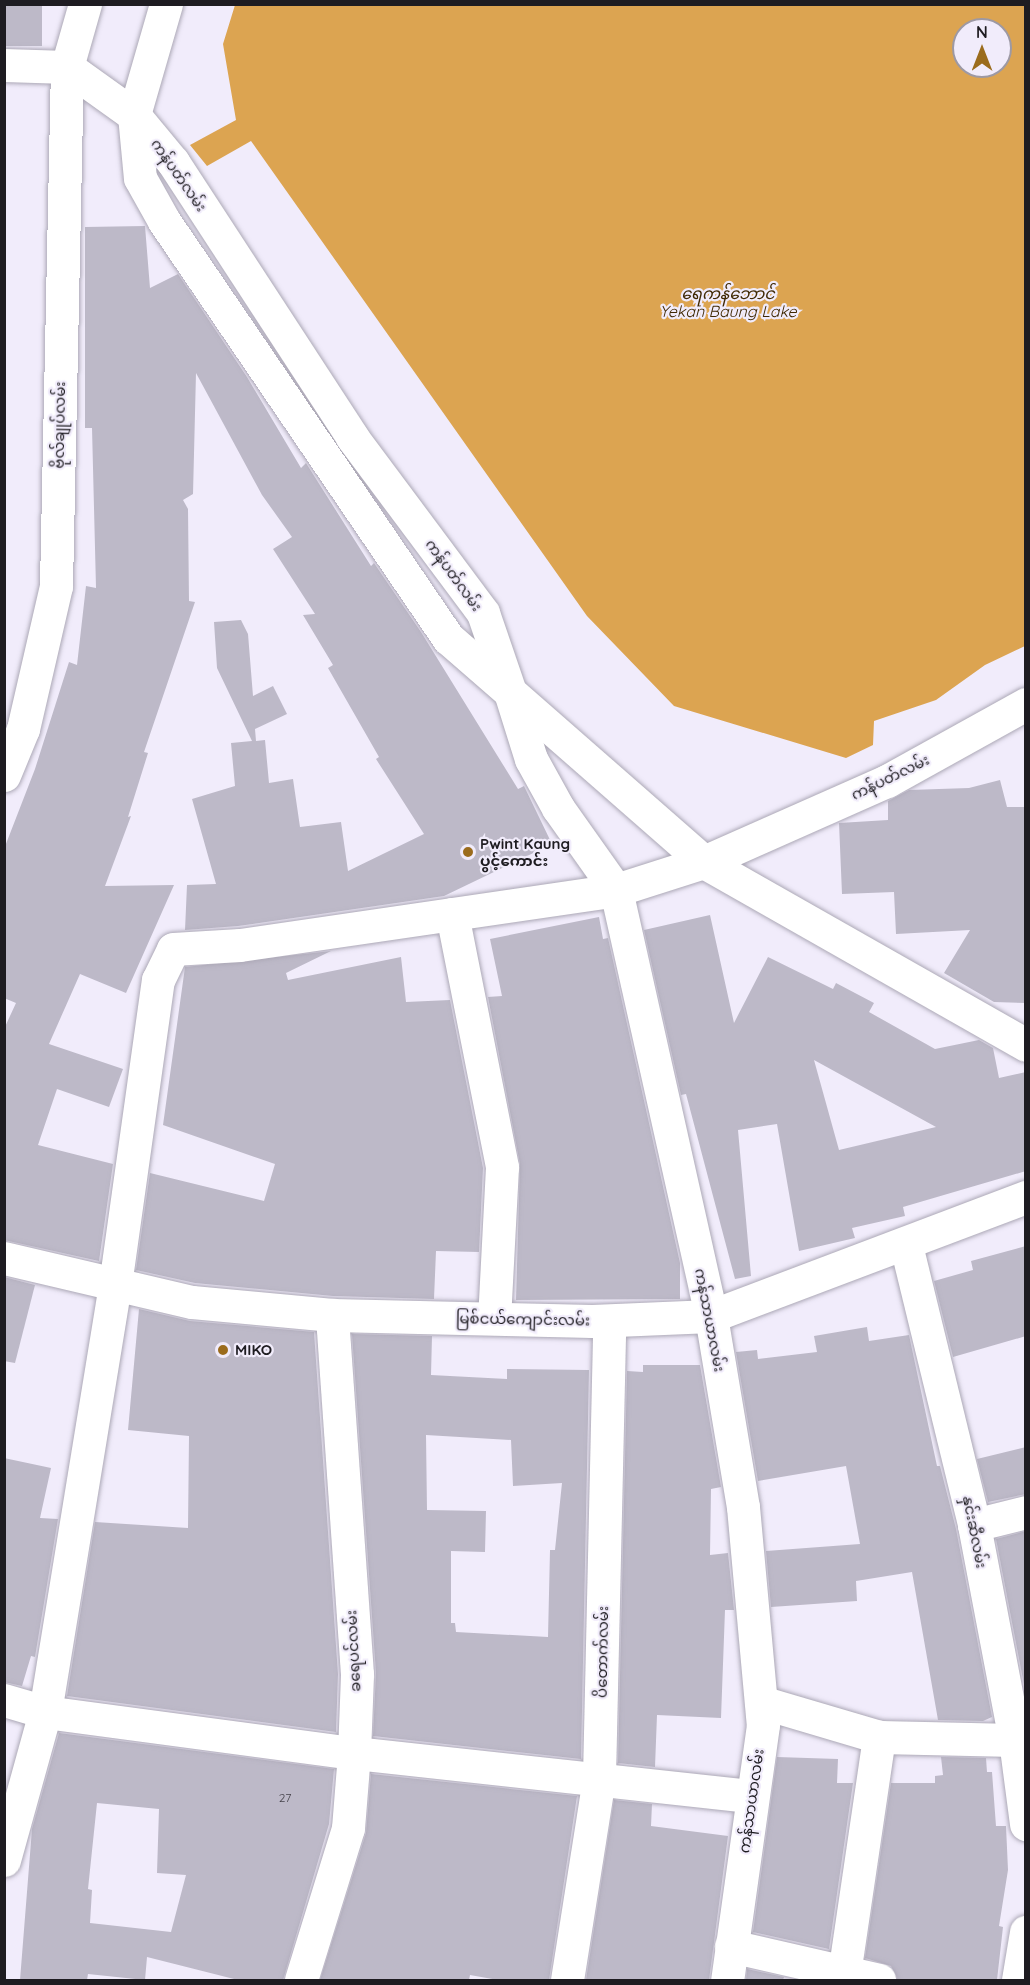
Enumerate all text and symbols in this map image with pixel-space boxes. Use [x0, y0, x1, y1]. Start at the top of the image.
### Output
north arrow [952, 18, 1012, 78]
text: N [976, 22, 988, 42]
street label: ကန်ပတ်လမ်း [147, 135, 211, 215]
water label: ရေကန်ဘောင် Yekan Baung Lake [659, 283, 797, 321]
street label: ဗိုလ်ချုပ်လမ်း [49, 381, 69, 469]
street label: ကန်ပတ်လမ်း [422, 535, 486, 615]
street label: ကန်ပတ်လမ်း [848, 750, 932, 804]
place label: Pwint Kaung ပွင့်ကောင်း [480, 834, 570, 869]
marker: Pwint Kaung ပွင့်ကောင်း [461, 845, 475, 859]
street label: ကန်သာယာလမ်း [691, 1267, 729, 1373]
street label: မြစ်ငယ်ကျောင်းလမ်း [456, 1309, 590, 1329]
place label: MIKO [235, 1341, 272, 1359]
marker: MIKO [216, 1343, 230, 1357]
street label: နှင်းဆီလမ်း [959, 1494, 991, 1570]
street label: ပိတောက်လမ်း [592, 1606, 612, 1698]
street label: ခရေပင်လမ်း [342, 1610, 364, 1692]
street label: ကန်သာယာလမ်း [735, 1748, 767, 1854]
house number: 27 [279, 1791, 291, 1805]

